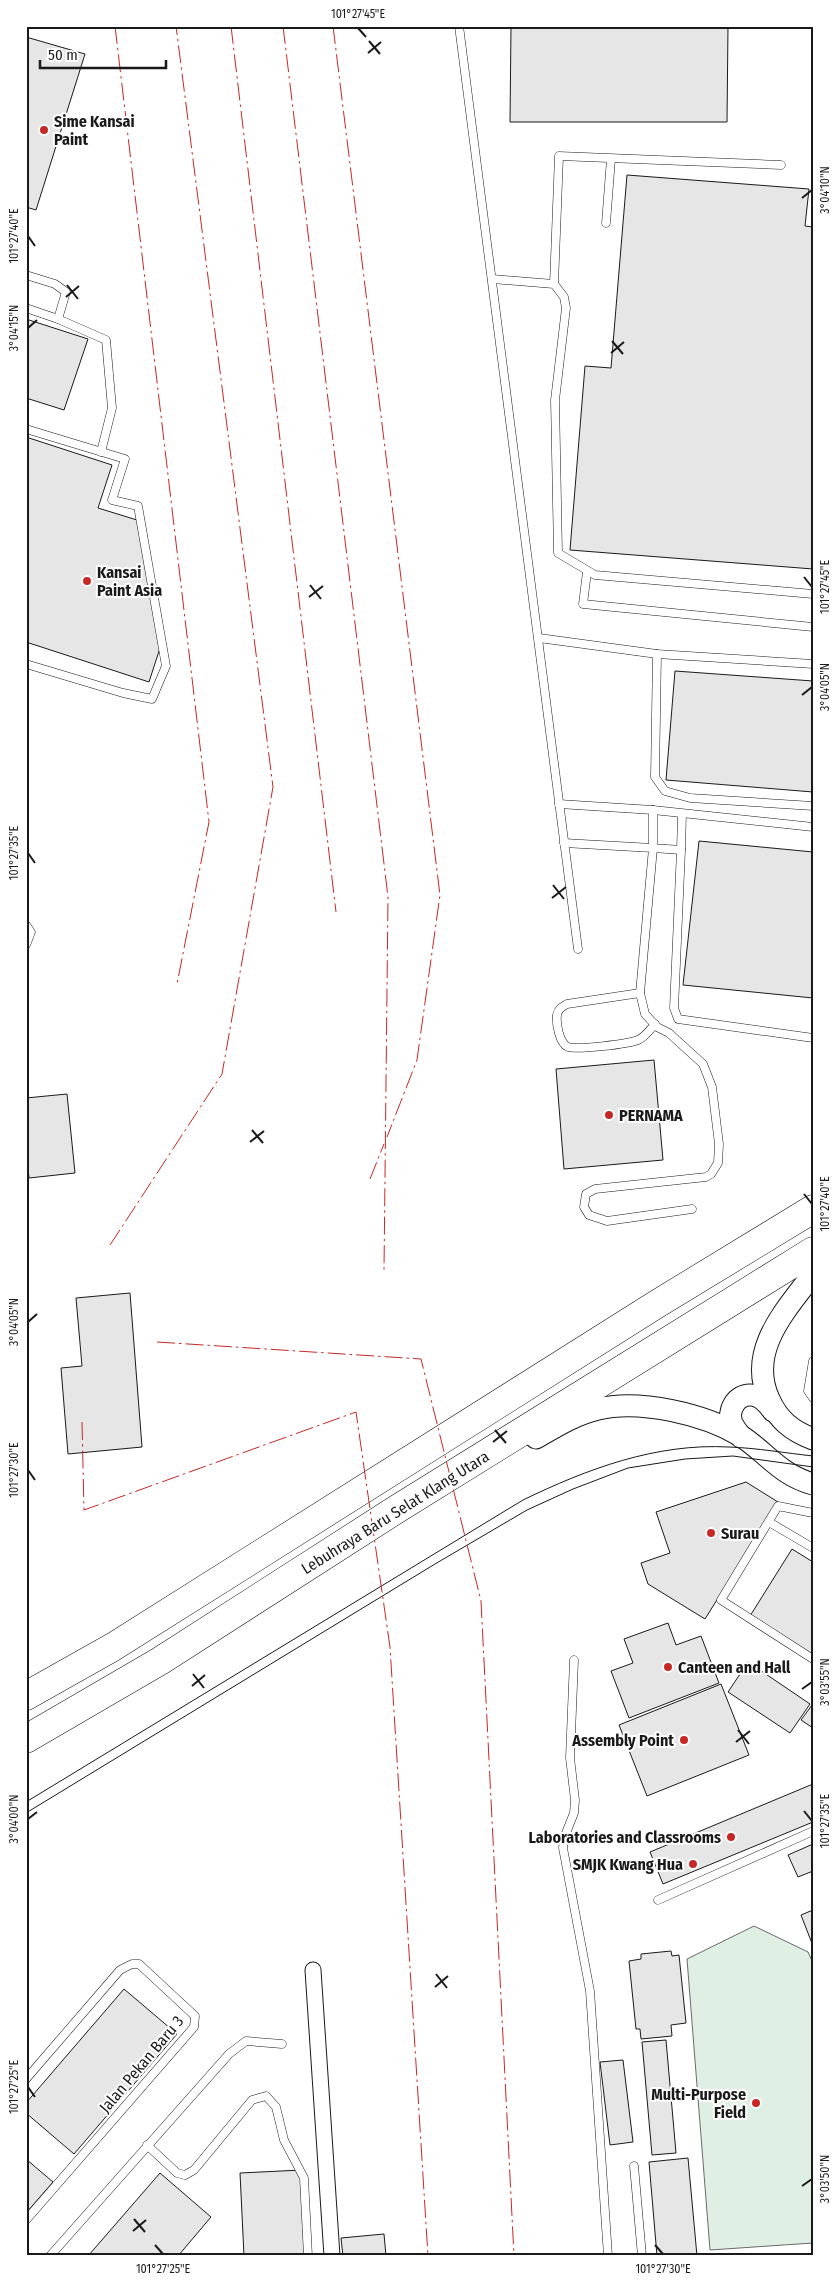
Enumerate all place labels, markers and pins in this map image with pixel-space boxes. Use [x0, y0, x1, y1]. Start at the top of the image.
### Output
place label: Sime Kansai Paint [54, 112, 135, 149]
marker: Sime Kansai Paint [38, 124, 50, 136]
place label: Kansai Paint Asia [97, 563, 162, 600]
marker: Kansai Paint Asia [81, 575, 93, 587]
place label: PERNAMA [619, 1106, 683, 1125]
marker: PERNAMA [603, 1109, 615, 1121]
place label: Surau [721, 1524, 759, 1543]
marker: Surau [705, 1527, 717, 1539]
place label: Canteen and Hall [678, 1658, 791, 1677]
marker: Canteen and Hall [662, 1661, 674, 1673]
place label: Assembly Point [571, 1731, 674, 1750]
marker: Assembly Point [678, 1734, 690, 1746]
place label: Laboratories and Classrooms [528, 1828, 721, 1847]
marker: Laboratories and Classrooms [725, 1831, 737, 1843]
place label: SMJK Kwang Hua [573, 1855, 683, 1874]
marker: SMJK Kwang Hua [687, 1858, 699, 1870]
place label: Multi-Purpose Field [651, 2085, 746, 2122]
marker: Multi-Purpose Field [750, 2097, 762, 2109]

